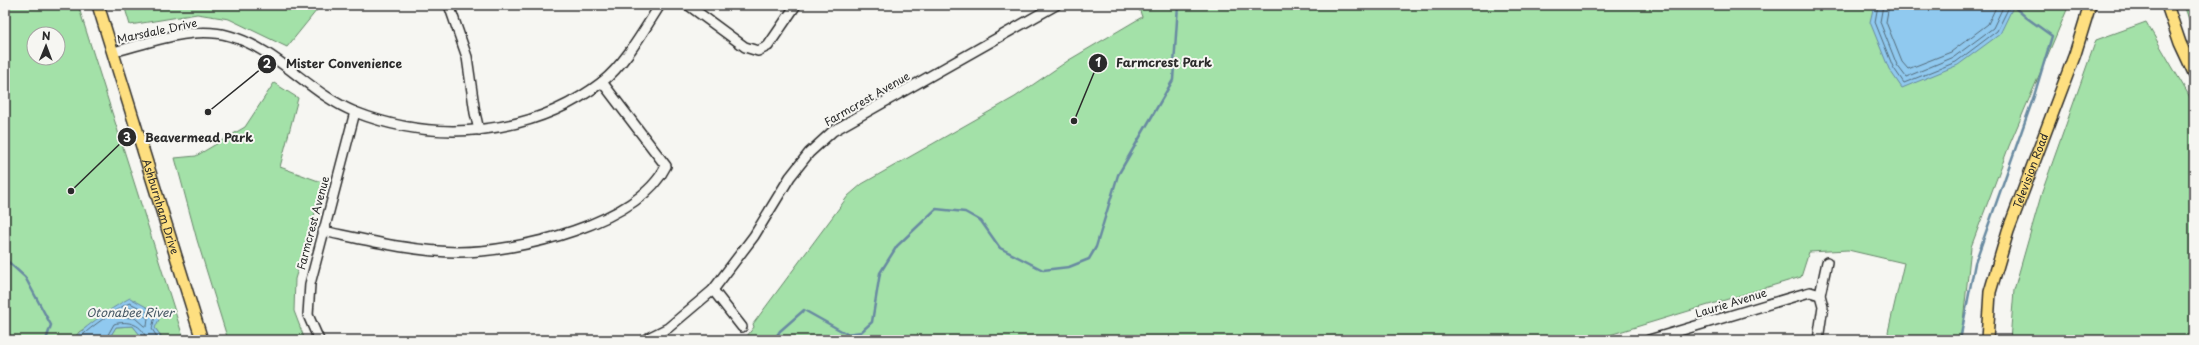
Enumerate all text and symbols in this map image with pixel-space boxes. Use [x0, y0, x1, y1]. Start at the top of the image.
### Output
street label: Marsdale Drive [115, 14, 199, 47]
north arrow [26, 26, 66, 66]
text: N [42, 27, 51, 44]
callout: Farmcrest Park [1088, 51, 1220, 75]
callout: Mister Convenience [257, 52, 410, 76]
text: 1 [1095, 53, 1101, 71]
text: Farmcrest Park [1116, 53, 1212, 71]
text: 2 [263, 54, 272, 72]
text: Mister Convenience [286, 54, 402, 72]
street label: Farmcrest Avenue [821, 67, 913, 130]
callout: Beavermead Park [117, 125, 262, 149]
text: 3 [123, 128, 131, 146]
text: Beavermead Park [145, 128, 253, 146]
street label: Television Road [2008, 131, 2052, 211]
street label: Ashburnham Drive [138, 156, 184, 256]
street label: Farmcrest Avenue [292, 174, 333, 272]
street label: Laurie Avenue [1693, 284, 1769, 321]
water label: Otonabee River [86, 303, 175, 321]

